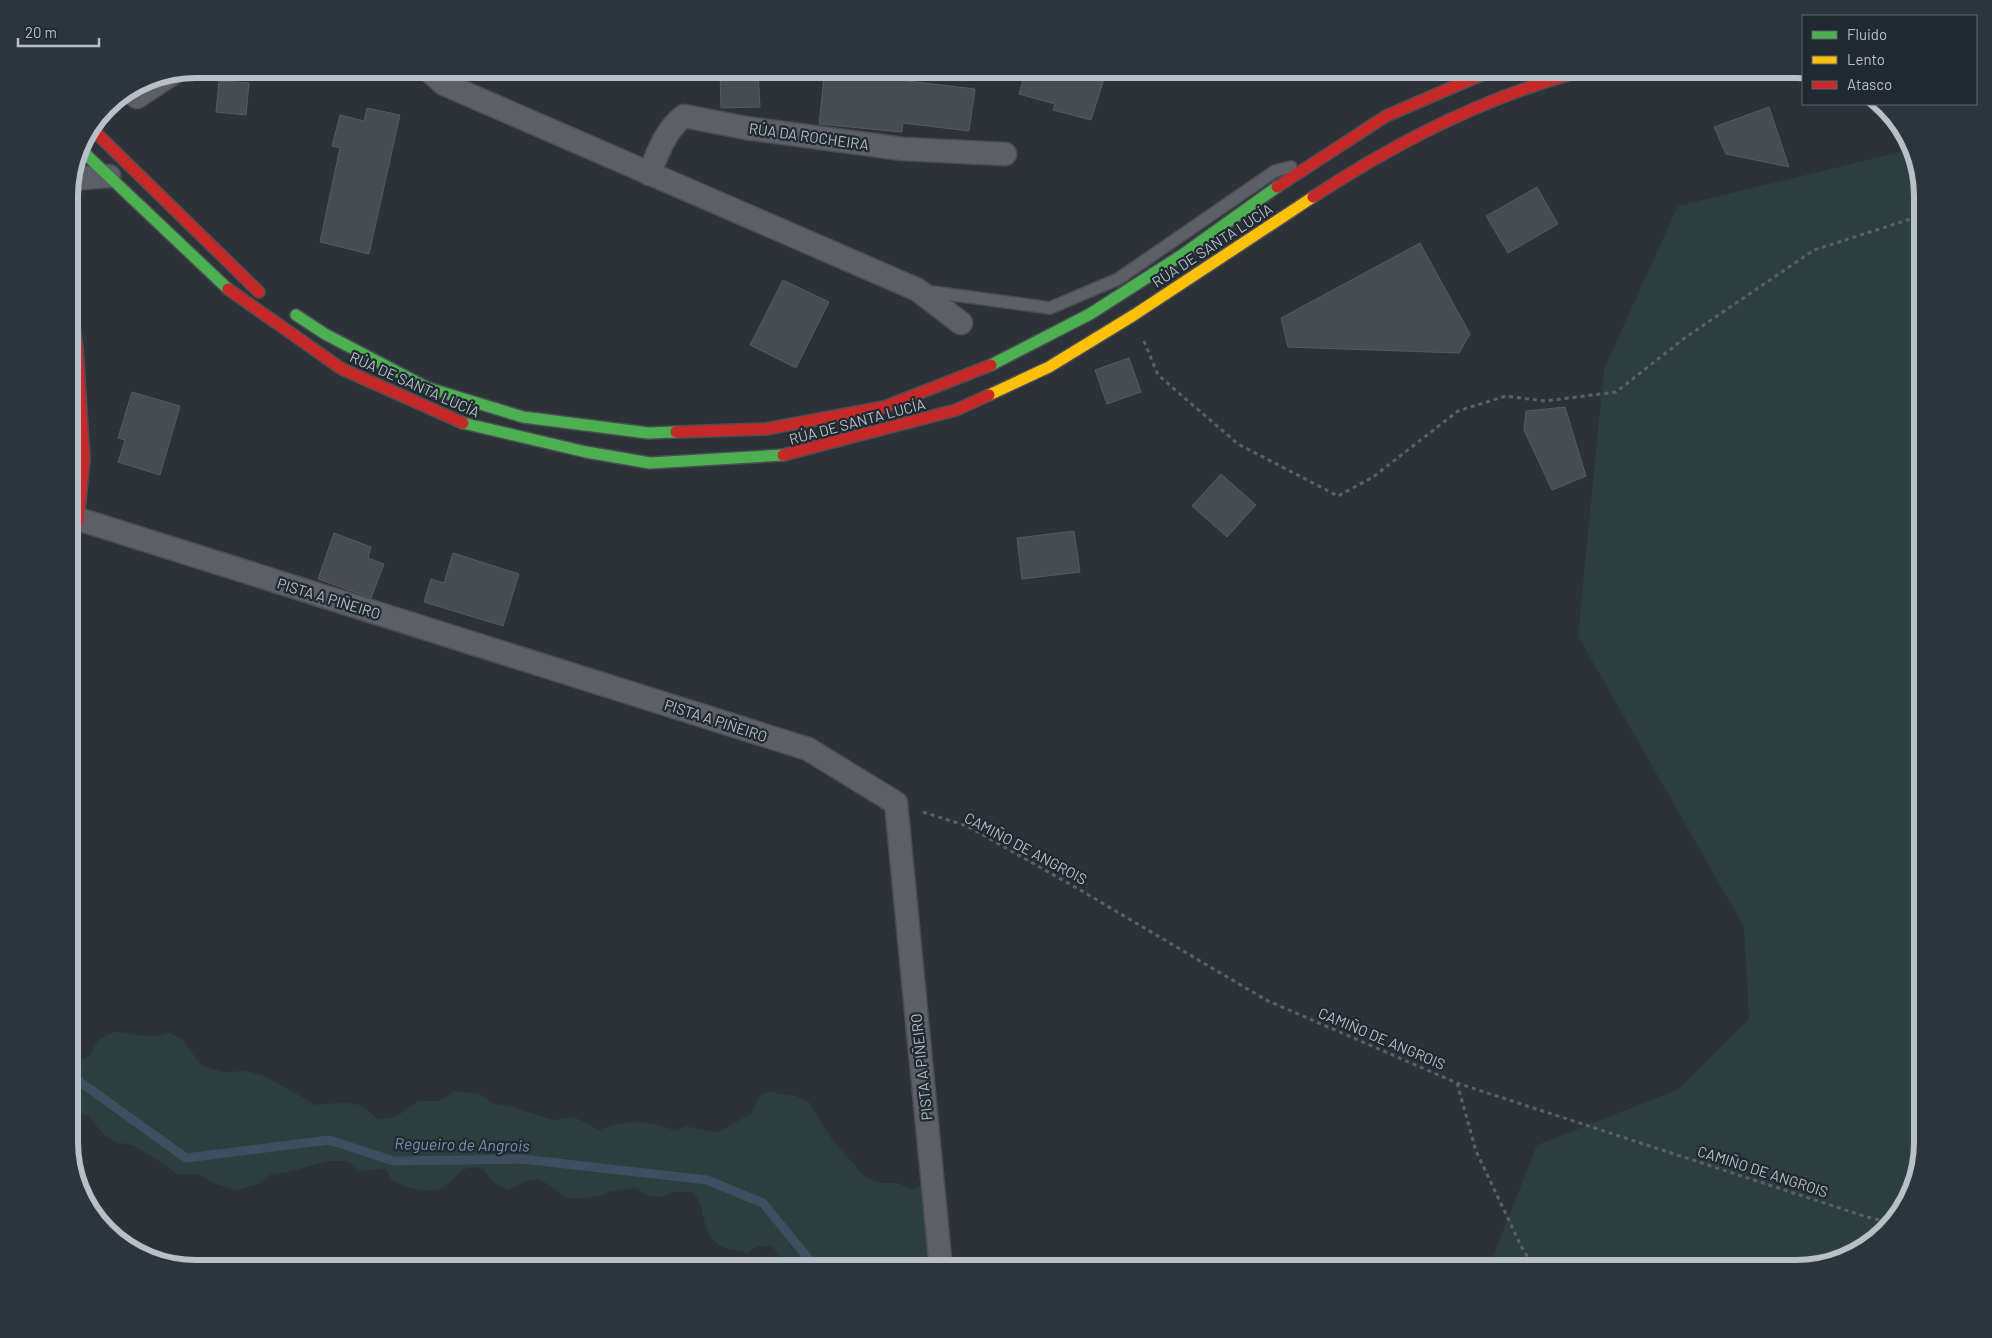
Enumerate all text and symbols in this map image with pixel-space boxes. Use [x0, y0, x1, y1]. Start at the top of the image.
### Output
scale bar [18, 15, 99, 47]
legend [1802, 15, 1977, 105]
text: 20 m [25, 23, 57, 41]
text: Fluido [1847, 25, 1887, 43]
text: Lento [1847, 50, 1885, 68]
text: Atasco [1847, 75, 1892, 93]
street label: RÚA DA ROCHEIRA [748, 119, 870, 153]
street label: RÚA DE SANTA LUCÍA [1148, 199, 1276, 291]
street label: RÚA DE SANTA LUCÍA [347, 347, 483, 421]
street label: RÚA DE SANTA LUCÍA [787, 394, 927, 448]
street label: PISTA A PIÑEIRO [275, 574, 383, 622]
street label: PISTA A PIÑEIRO [662, 695, 770, 745]
street label: CAMIÑO DE ANGROIS [962, 808, 1090, 888]
street label: CAMIÑO DE ANGROIS [1316, 1003, 1448, 1073]
street label: PISTA A PIÑEIRO [906, 1013, 936, 1121]
water label: Regueiro de Angrois [394, 1133, 530, 1155]
street label: CAMIÑO DE ANGROIS [1695, 1141, 1831, 1201]

